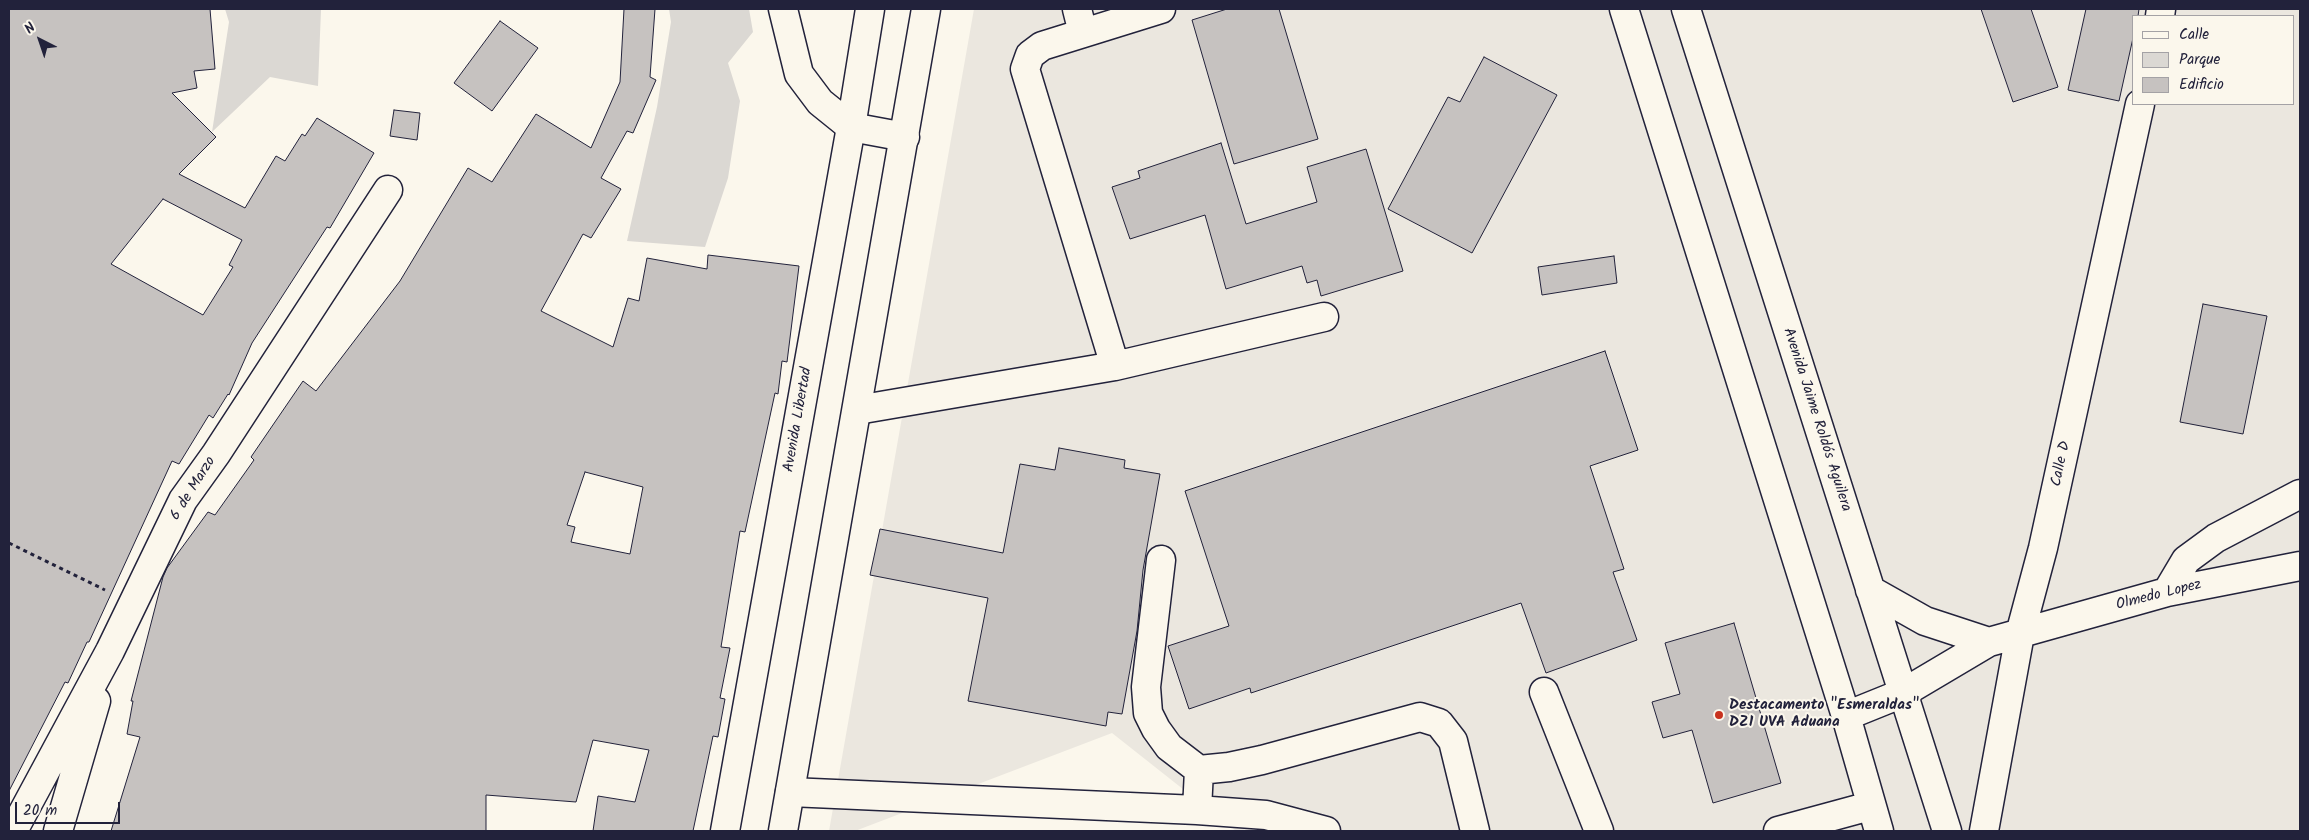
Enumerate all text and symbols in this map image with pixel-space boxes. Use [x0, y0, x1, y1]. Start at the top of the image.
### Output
north arrow [15, 15, 65, 65]
legend [2132, 15, 2294, 105]
text: N [20, 17, 41, 40]
text: Calle [2179, 23, 2209, 47]
text: Parque [2179, 48, 2220, 72]
text: Edificio [2179, 73, 2224, 97]
street label: Avenida Jaime Roldós Aguilera [1778, 326, 1854, 514]
street label: Avenida Libertad [781, 366, 817, 474]
street label: Calle D [2048, 440, 2076, 488]
street label: 6 de Marzo [167, 454, 221, 524]
street label: Olmedo Lopez [2114, 577, 2204, 615]
place label: Destacamento "Esmeraldas" DZ1 UVA Aduana [1729, 697, 1919, 732]
marker: Destacamento "Esmeraldas" DZ1 UVA Aduana [1713, 709, 1725, 721]
scale bar [18, 792, 122, 824]
text: 20 m [23, 799, 57, 823]

